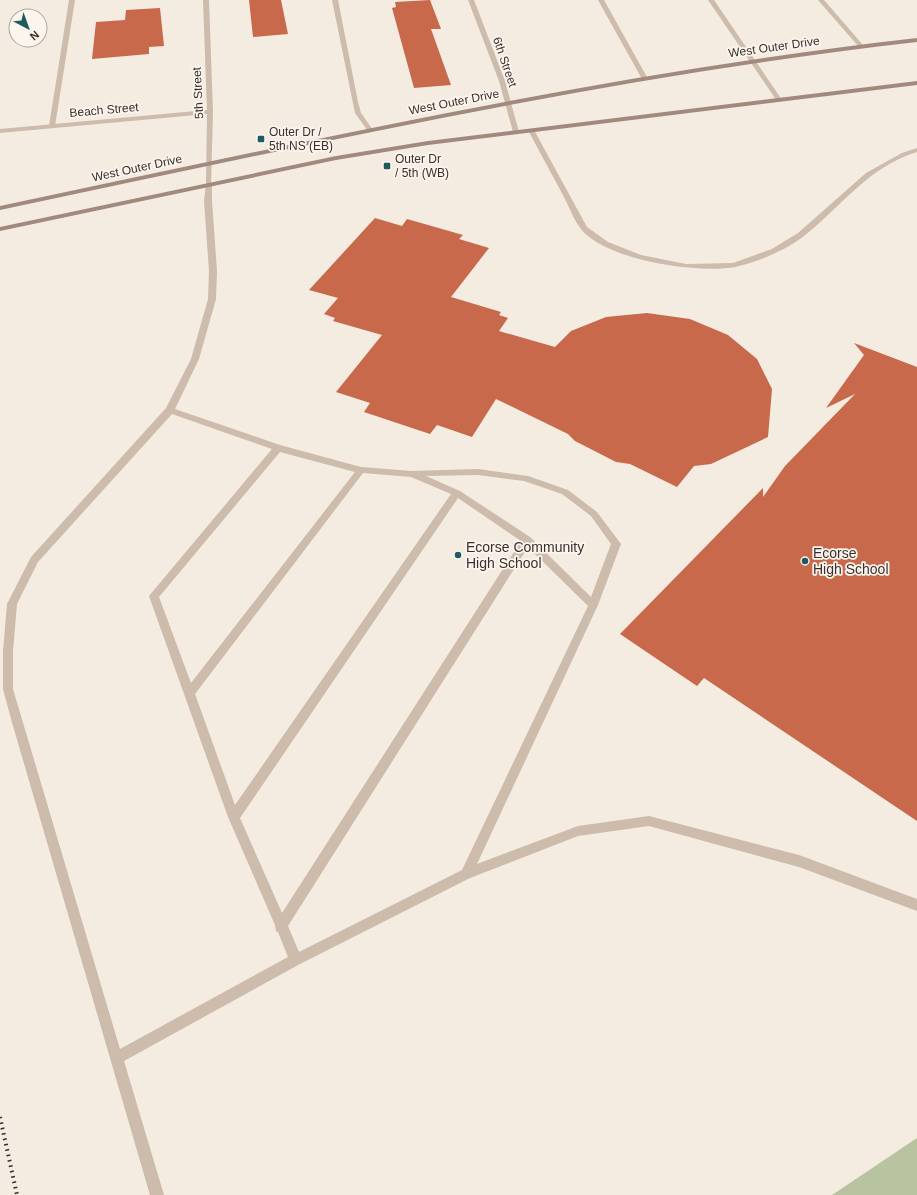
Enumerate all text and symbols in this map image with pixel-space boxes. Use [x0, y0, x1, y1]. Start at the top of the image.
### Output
north arrow [8, 8, 48, 48]
text: N [28, 28, 41, 43]
street label: West Outer Drive [728, 34, 821, 60]
street label: 6th Street [490, 35, 520, 90]
street label: 5th Street [190, 66, 206, 119]
street label: West Outer Drive [408, 86, 501, 118]
street label: Beach Street [69, 100, 140, 120]
place label: Outer Dr / 5th NS (EB) [269, 125, 333, 153]
marker: Outer Dr / 5th NS (EB) [256, 134, 266, 144]
street label: West Outer Drive [91, 152, 184, 184]
place label: Outer Dr / 5th (WB) [395, 152, 449, 180]
marker: Outer Dr / 5th (WB) [382, 161, 392, 171]
place label: Ecorse Community High School [466, 539, 584, 571]
place label: Ecorse High School [813, 545, 889, 577]
marker: Ecorse Community High School [453, 550, 463, 560]
marker: Ecorse High School [800, 556, 810, 566]

